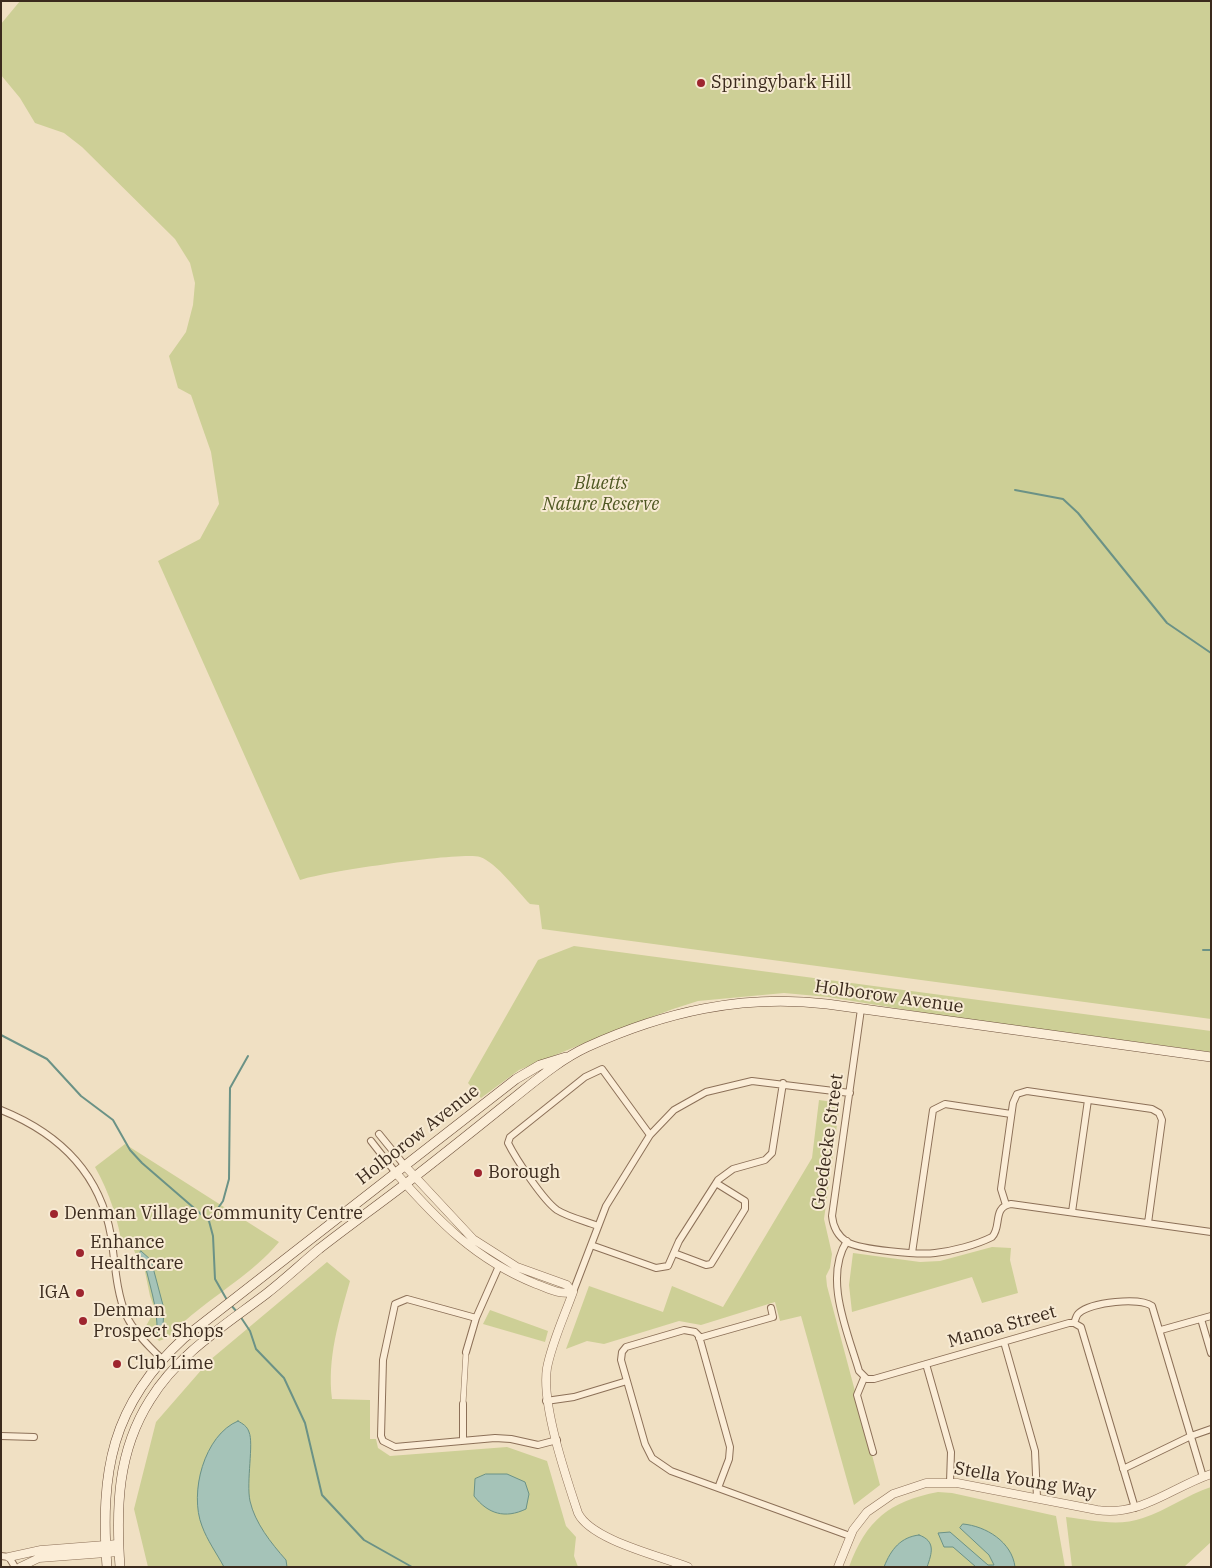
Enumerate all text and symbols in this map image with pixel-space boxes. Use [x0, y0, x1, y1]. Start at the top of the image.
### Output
place label: Springybark Hill [711, 72, 851, 94]
marker: Springybark Hill [695, 77, 707, 89]
park label: Bluetts Nature Reserve [543, 473, 659, 516]
street label: Holborow Avenue [813, 976, 965, 1018]
street label: Goedecke Street [808, 1072, 848, 1212]
street label: Holborow Avenue [352, 1080, 484, 1190]
place label: Borough [488, 1162, 561, 1184]
marker: Borough [472, 1167, 484, 1179]
place label: Denman Village Community Centre [64, 1203, 363, 1225]
marker: Denman Village Community Centre [48, 1208, 60, 1220]
place label: Enhance Healthcare [90, 1232, 183, 1274]
marker: Enhance Healthcare [74, 1247, 86, 1259]
place label: IGA [39, 1282, 70, 1304]
marker: IGA [74, 1287, 86, 1299]
place label: Denman Prospect Shops [93, 1300, 223, 1342]
street label: Manoa Street [945, 1301, 1059, 1353]
marker: Denman Prospect Shops [77, 1315, 89, 1327]
place label: Club Lime [127, 1353, 213, 1375]
marker: Club Lime [111, 1358, 123, 1370]
street label: Stella Young Way [952, 1458, 1098, 1504]

